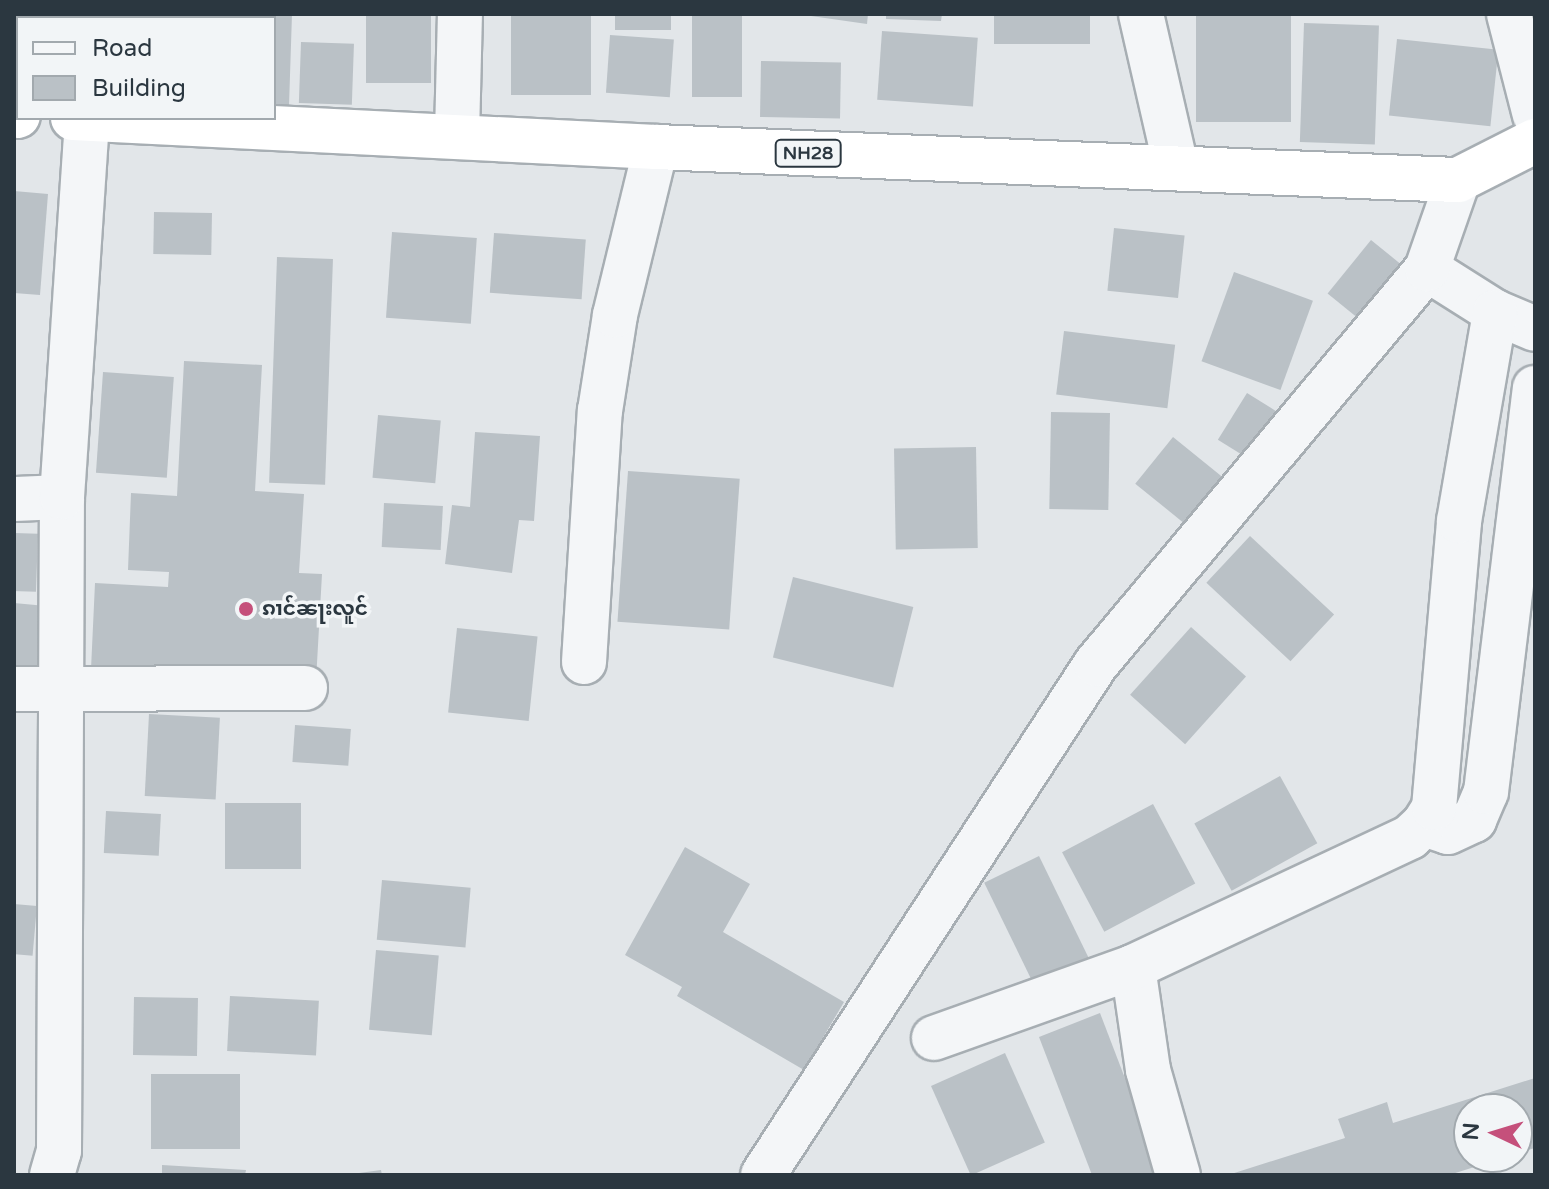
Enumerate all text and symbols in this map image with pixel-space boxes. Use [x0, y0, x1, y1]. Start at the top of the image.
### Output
legend [16, 16, 276, 120]
text: Road [92, 34, 152, 63]
text: Building [92, 74, 186, 103]
road number: NH28 [774, 139, 842, 167]
place label: ၵၢင်ၼႃးလူင် [262, 597, 368, 621]
marker: ၵၢင်ၼႃးလူင် [237, 600, 255, 618]
north arrow [1453, 1093, 1533, 1173]
text: N [1457, 1122, 1485, 1141]

